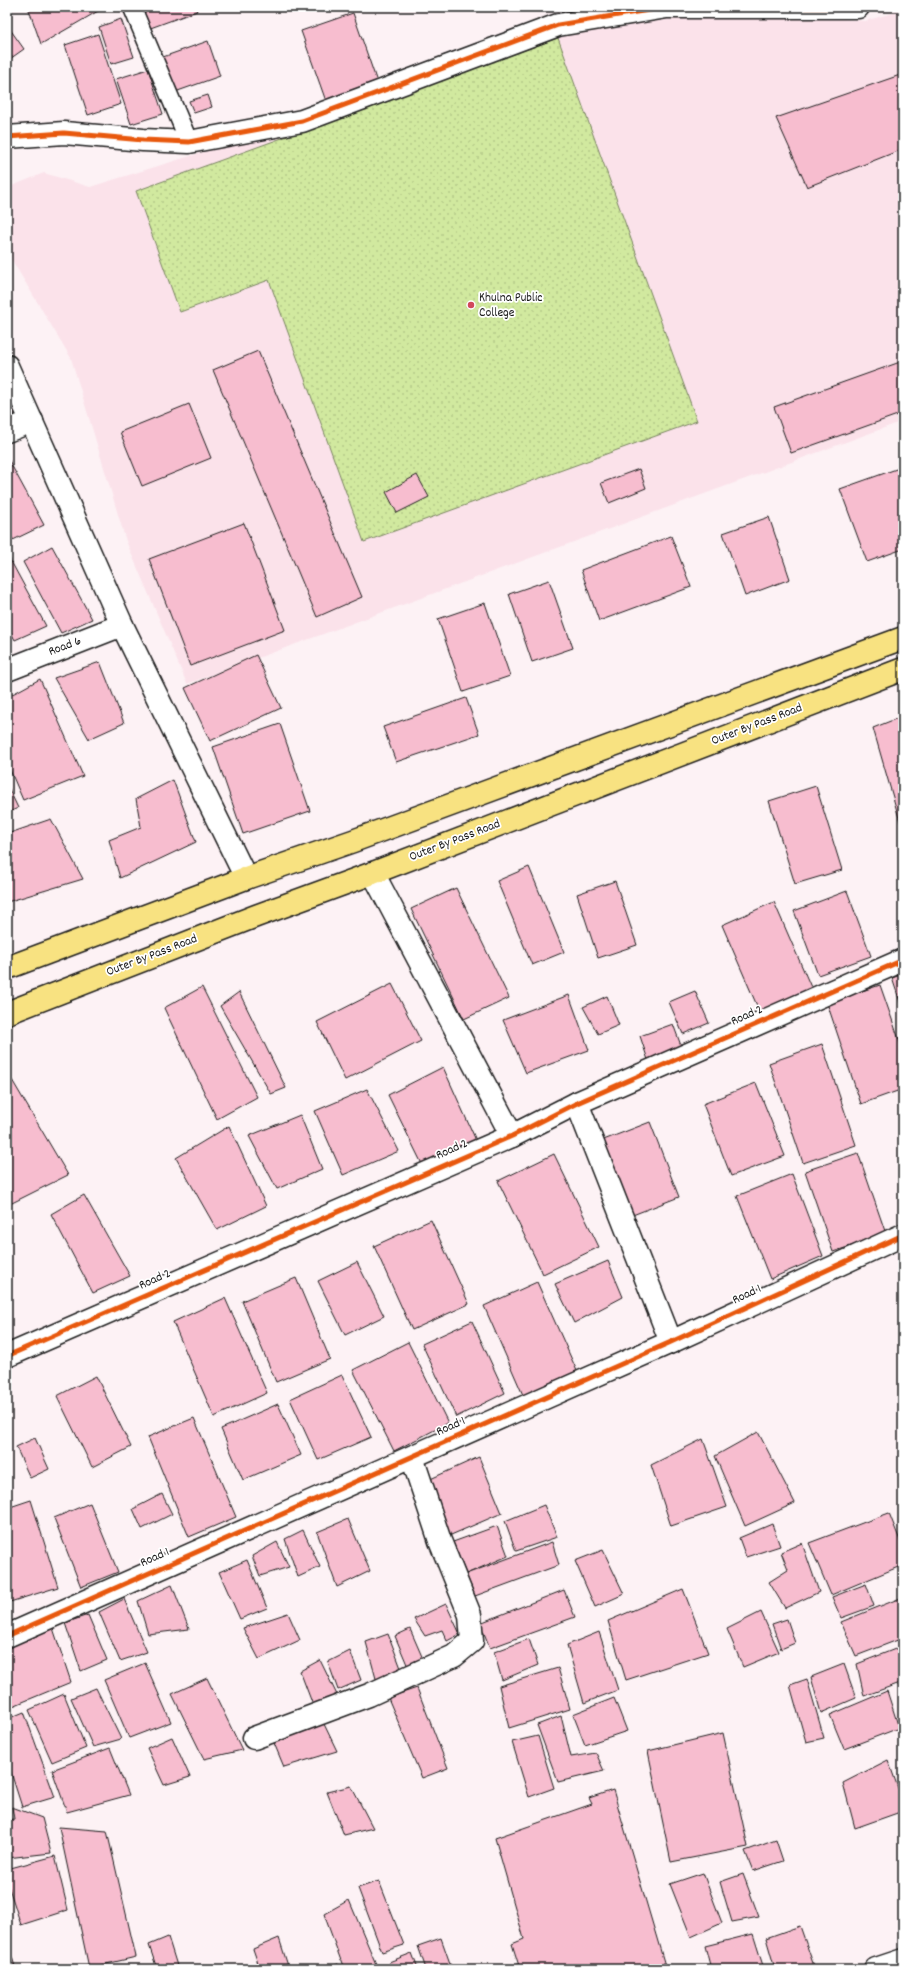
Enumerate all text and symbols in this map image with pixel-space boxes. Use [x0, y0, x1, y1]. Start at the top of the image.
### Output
place label: Khulna Public College [479, 289, 543, 323]
marker: Khulna Public College [466, 300, 476, 310]
street label: Road 6 [46, 632, 84, 662]
street label: Outer By Pass Road [709, 699, 805, 751]
street label: Outer By Pass Road [407, 815, 503, 867]
street label: Outer By Pass Road [104, 930, 200, 982]
street label: Road 2 [728, 1001, 766, 1031]
street label: Road 2 [433, 1135, 471, 1165]
street label: Road 2 [136, 1265, 174, 1295]
street label: Road 1 [729, 1280, 765, 1310]
street label: Road 1 [433, 1412, 469, 1442]
street label: Road 1 [137, 1543, 173, 1573]

